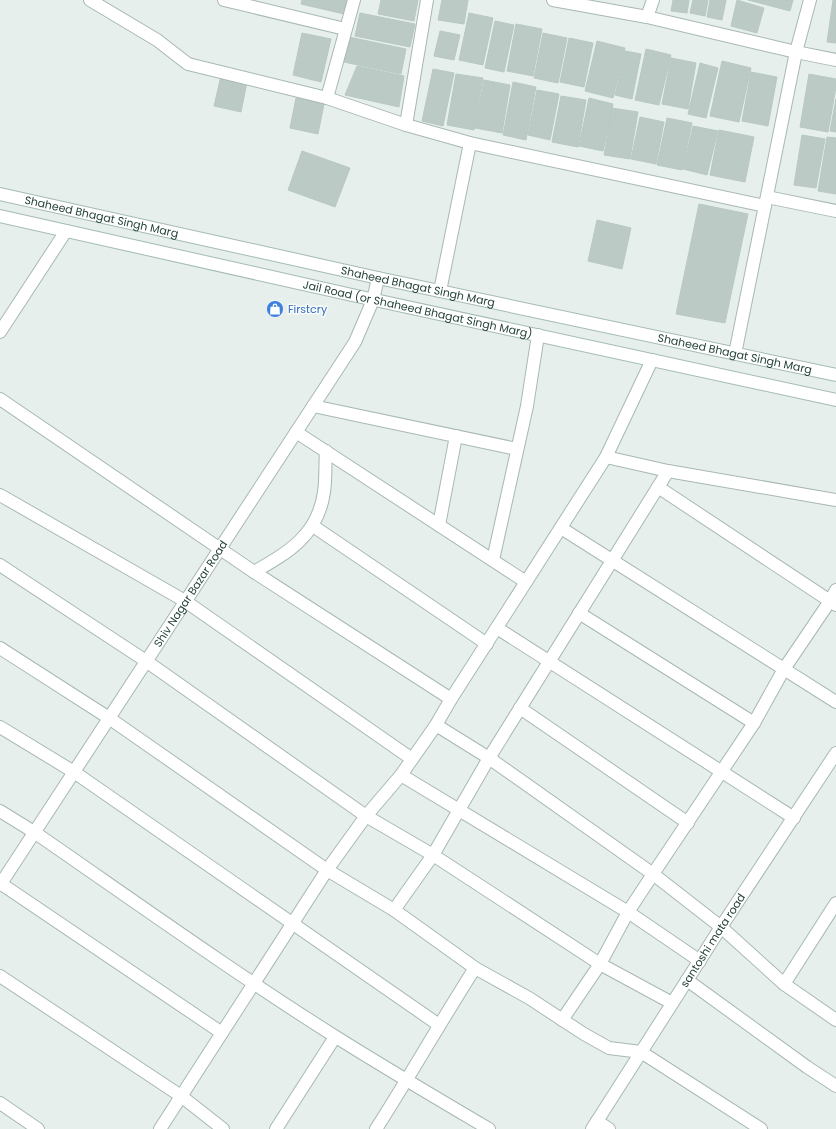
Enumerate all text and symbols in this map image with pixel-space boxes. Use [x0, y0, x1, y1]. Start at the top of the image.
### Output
street label: Shaheed Bhagat Singh Marg [23, 192, 180, 241]
street label: Shaheed Bhagat Singh Marg [339, 262, 496, 311]
street label: Jail Road (or Shaheed Bhagat Singh Marg) [301, 276, 534, 342]
shop icon: Firstcry [265, 299, 285, 319]
place label: Firstcry [288, 301, 328, 317]
street label: Shaheed Bhagat Singh Marg [656, 329, 813, 378]
street label: Shiv Nagar Bazar Road [150, 537, 231, 650]
street label: santoshi mata road [676, 890, 749, 990]

